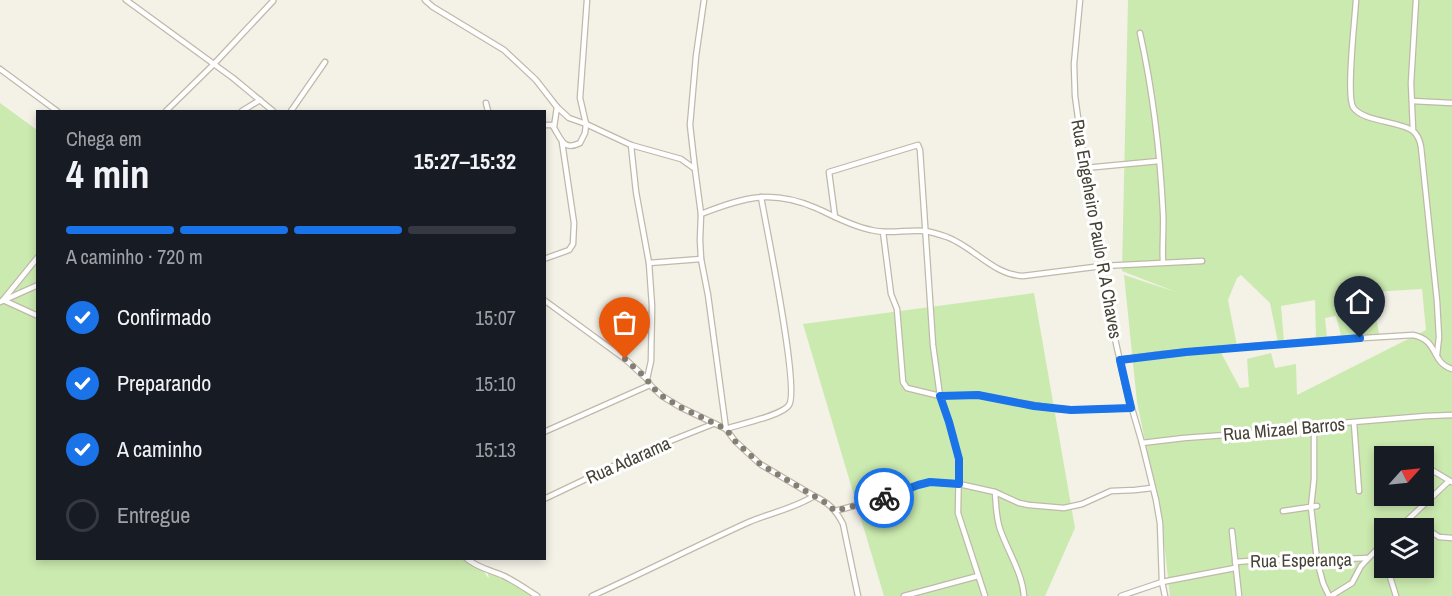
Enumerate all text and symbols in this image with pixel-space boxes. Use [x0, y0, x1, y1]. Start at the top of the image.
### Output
street label: Rua Engeheiro Paulo R A Chaves [1065, 117, 1129, 341]
text: Chega em [66, 125, 142, 152]
text: 15:27–15:32 [414, 146, 516, 176]
text: 4 min [66, 148, 150, 200]
text: A caminho · 720 m [66, 243, 203, 270]
pin [1334, 276, 1385, 338]
icon: home [1343, 285, 1376, 318]
pin [599, 297, 650, 359]
icon: check [66, 301, 99, 334]
text: Confirmado [117, 302, 211, 332]
text: 15:07 [475, 304, 516, 331]
icon: bag [608, 306, 641, 339]
icon: check [66, 367, 99, 400]
text: Preparando [117, 368, 211, 398]
text: 15:10 [475, 370, 516, 397]
street label: Rua Mizael Barros [1222, 411, 1346, 447]
street label: Rua Adarama [582, 430, 674, 490]
icon: check [66, 433, 99, 466]
text: A caminho [117, 434, 202, 464]
text: 15:13 [475, 436, 516, 463]
north arrow [1374, 446, 1434, 506]
map controls [1374, 446, 1434, 578]
courier [854, 468, 914, 528]
icon: bike [868, 482, 901, 515]
text: Entregue [117, 500, 190, 530]
button: layers [1374, 518, 1434, 578]
street label: Rua Esperança [1250, 547, 1352, 573]

